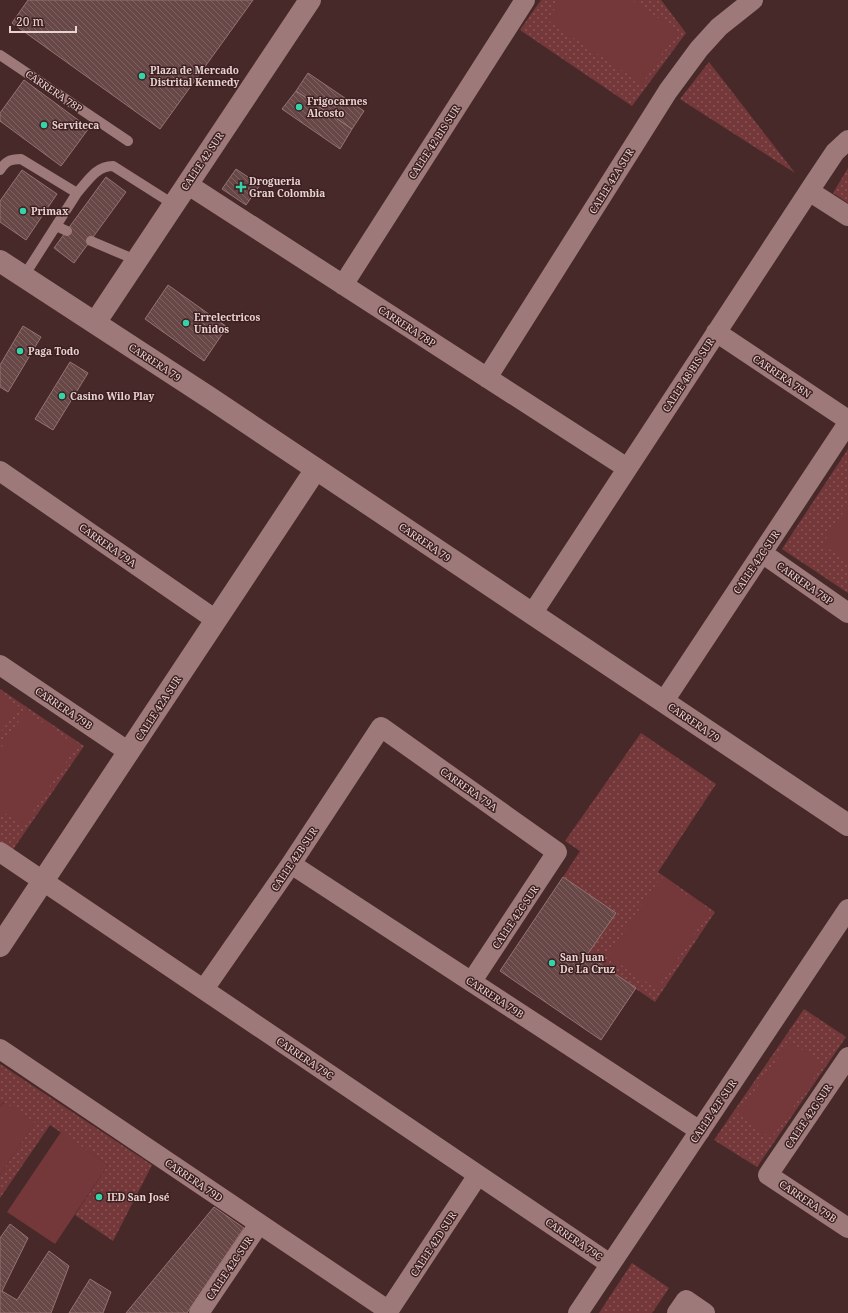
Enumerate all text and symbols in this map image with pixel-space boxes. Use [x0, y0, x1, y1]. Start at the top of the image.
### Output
scale bar [10, 8, 76, 34]
text: 20 m [16, 13, 44, 30]
place label: Plaza de Mercado Distrital Kennedy [150, 63, 239, 89]
street label: CARRERA 78P [23, 67, 85, 115]
marker: Plaza de Mercado Distrital Kennedy [137, 71, 147, 81]
place label: Frigocarnes Alcosto [307, 94, 368, 120]
marker: Frigocarnes Alcosto [294, 102, 304, 112]
street label: CALLE 42 BIS SUR [405, 102, 463, 182]
place label: Serviteca [52, 118, 99, 132]
marker: Serviteca [39, 120, 49, 130]
street label: CALLE 42 SUR [177, 129, 227, 193]
street label: CALLE 42A SUR [585, 145, 637, 216]
place label: Drogueria Gran Colombia [249, 174, 325, 200]
marker: Drogueria Gran Colombia [236, 182, 246, 192]
place label: Primax [31, 204, 69, 218]
marker: Primax [18, 206, 28, 216]
street label: CARRERA 78P [376, 302, 438, 350]
place label: Errelectricos Unidos [194, 310, 260, 336]
marker: Errelectricos Unidos [181, 318, 191, 328]
street label: CALLE 48 BIS SUR [659, 335, 717, 415]
street label: CARRERA 79 [126, 340, 184, 384]
place label: Paga Todo [28, 344, 80, 358]
marker: Paga Todo [15, 346, 25, 356]
street label: CARRERA 78N [750, 351, 814, 401]
place label: Casino Wilo Play [70, 389, 155, 403]
marker: Casino Wilo Play [57, 391, 67, 401]
street label: CARRERA 79 [396, 519, 454, 565]
street label: CARRERA 79A [77, 520, 140, 570]
street label: CALLE 42C SUR [730, 527, 783, 596]
street label: CARRERA 78P [774, 558, 836, 608]
street label: CALLE 42A SUR [132, 673, 184, 743]
street label: CARRERA 79B [33, 684, 95, 732]
street label: CARRERA 79 [665, 699, 723, 745]
street label: CARRERA 79A [438, 764, 501, 814]
street label: CALLE 42B SUR [268, 824, 321, 894]
street label: CALLE 42C SUR [489, 882, 542, 951]
place label: San Juan De La Cruz [560, 950, 615, 976]
marker: San Juan De La Cruz [547, 958, 557, 968]
street label: CARRERA 79B [463, 973, 527, 1021]
street label: CARRERA 79C [274, 1034, 336, 1082]
street label: CALLE 42F SUR [687, 1076, 740, 1145]
street label: CALLE 42G SUR [781, 1081, 835, 1151]
street label: CARRERA 79D [162, 1155, 226, 1205]
street label: CARRERA 79B [777, 1177, 839, 1225]
place label: IED San José [107, 1190, 170, 1204]
marker: IED San José [94, 1192, 104, 1202]
street label: CALLE 42D SUR [407, 1208, 459, 1279]
street label: CARRERA 79C [543, 1215, 605, 1263]
street label: CALLE 42C SUR [203, 1233, 256, 1302]

